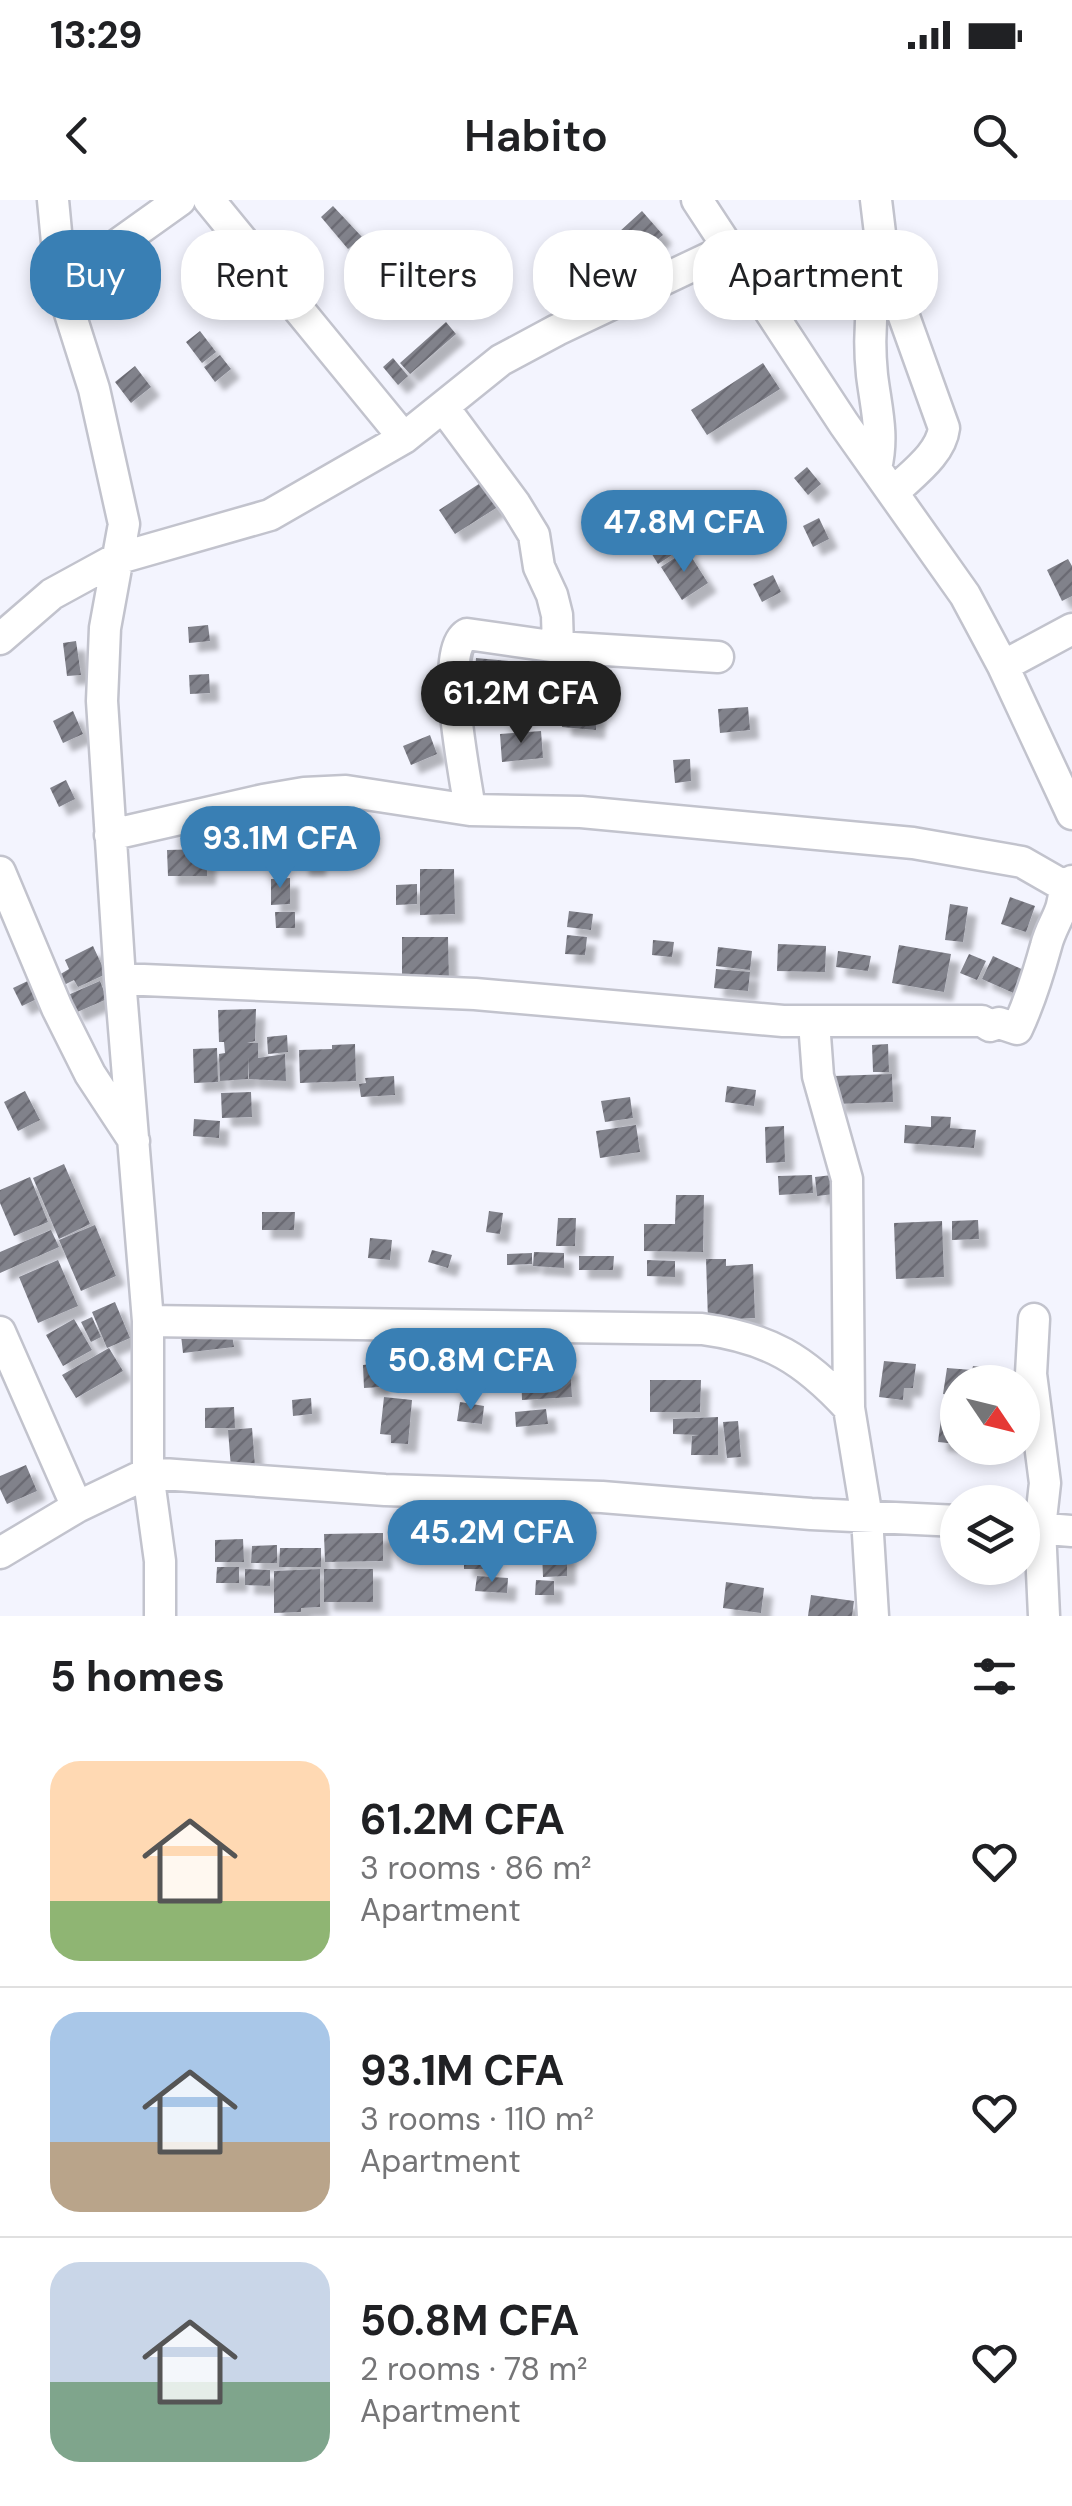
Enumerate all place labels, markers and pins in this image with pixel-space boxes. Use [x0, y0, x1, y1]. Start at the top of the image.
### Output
pin: 47.8M CFA [570, 490, 798, 575]
pin: 61.2M CFA [407, 661, 635, 746]
pin: 93.1M CFA [166, 806, 394, 891]
pin: 50.8M CFA [357, 1328, 585, 1413]
pin: 45.2M CFA [378, 1500, 606, 1585]

